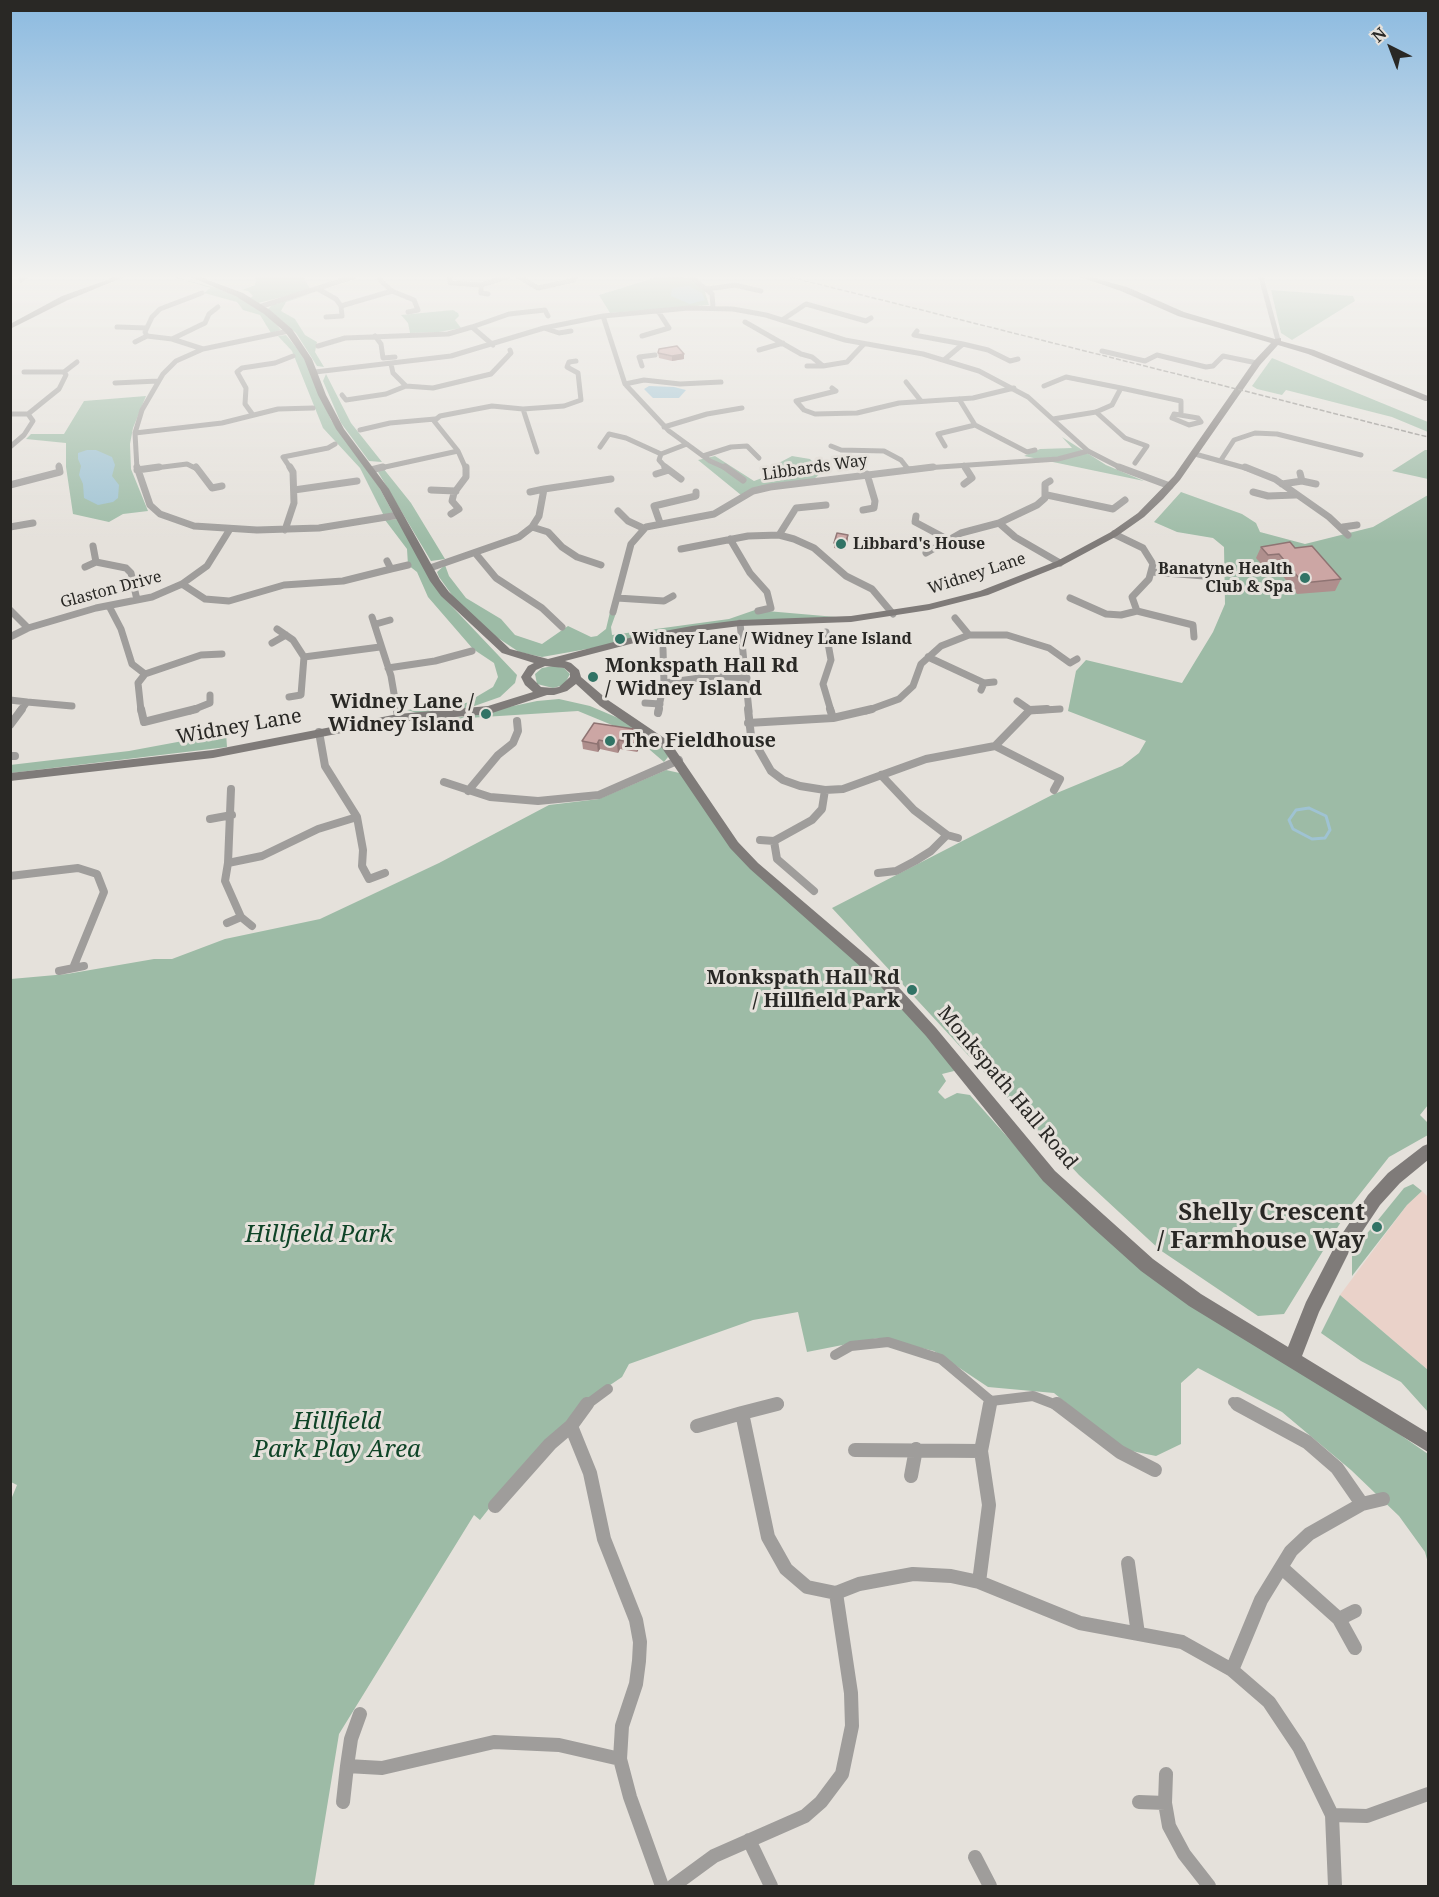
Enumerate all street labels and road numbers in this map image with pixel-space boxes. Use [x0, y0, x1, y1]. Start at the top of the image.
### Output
street label: Libbards Way [761, 451, 869, 485]
street label: Widney Lane [926, 549, 1028, 599]
street label: Glaston Drive [58, 567, 164, 613]
street label: Widney Lane [174, 704, 304, 750]
street label: Monkspath Hall Road [932, 1002, 1082, 1174]

